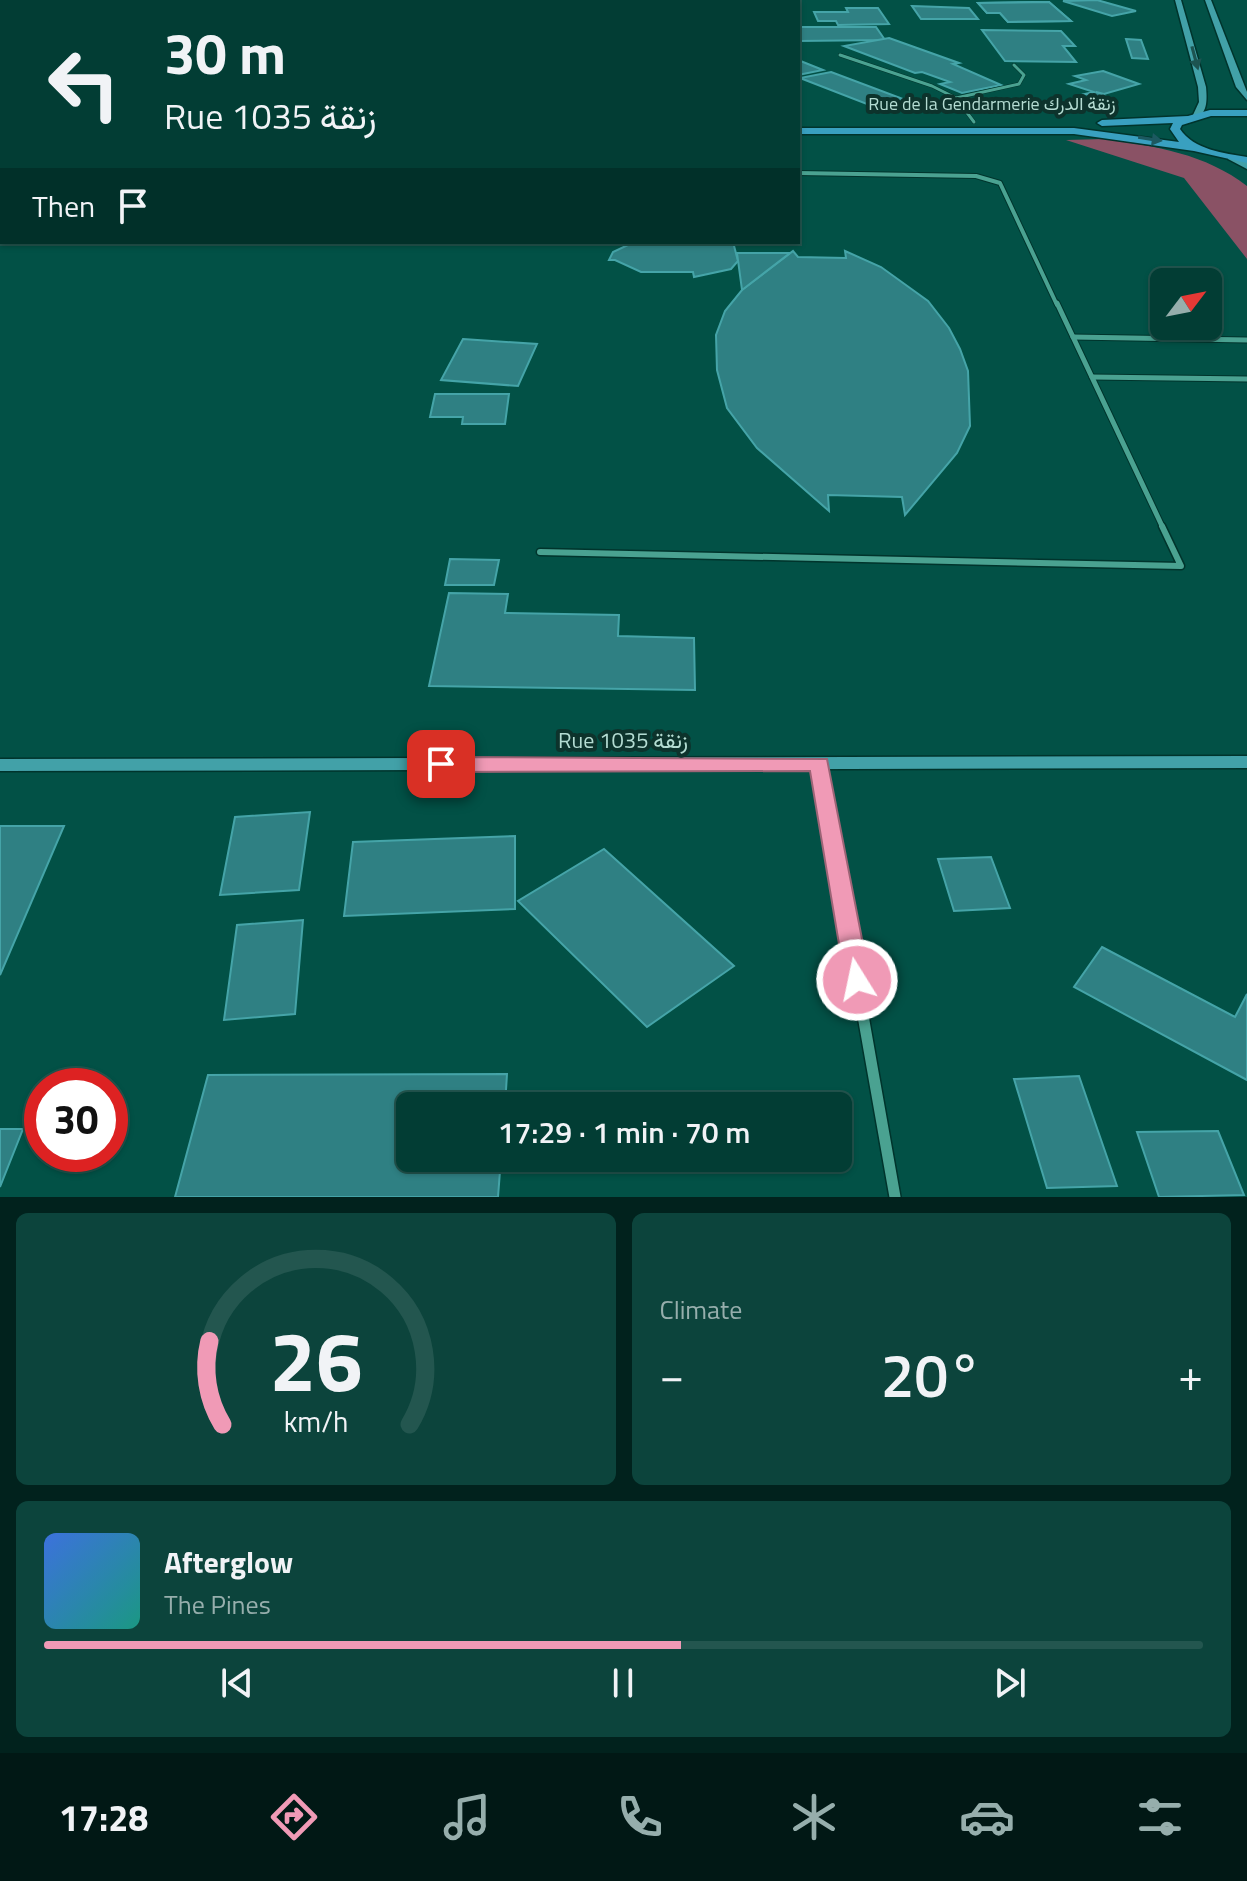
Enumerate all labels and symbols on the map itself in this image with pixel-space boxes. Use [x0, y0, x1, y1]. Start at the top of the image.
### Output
one-way arrow [1189, 45, 1201, 70]
street label: Rue de la Gendarmerie زنقة الدرك [868, 90, 1116, 117]
one-way arrow [1138, 133, 1163, 146]
north arrow [1150, 268, 1222, 340]
street label: Rue 1035 زنقة [558, 723, 688, 757]
pin [407, 730, 475, 798]
position arrow [815, 938, 899, 1022]
speed limit sign: 30 [24, 1068, 128, 1172]

